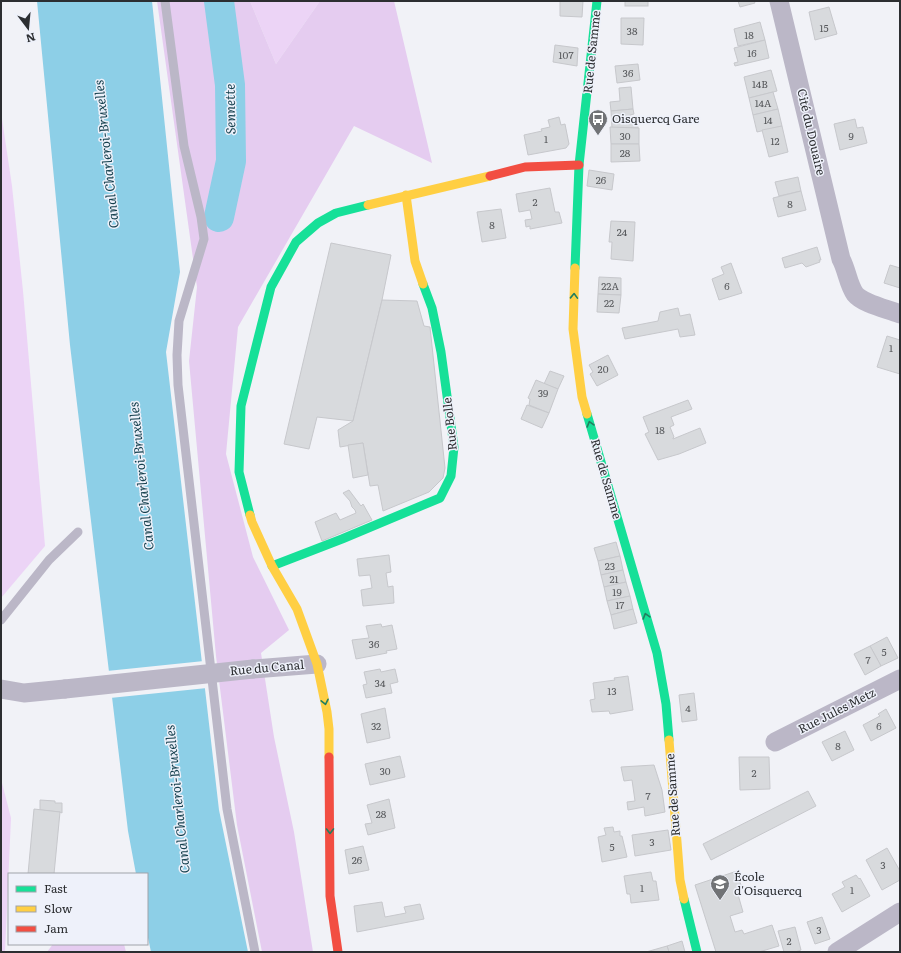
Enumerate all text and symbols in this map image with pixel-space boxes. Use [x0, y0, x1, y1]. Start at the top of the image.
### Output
north arrow [8, 8, 48, 48]
street label: Rue de Samme [578, 10, 604, 94]
house number: 15 [819, 20, 829, 35]
house number: 38 [627, 23, 638, 38]
house number: 18 [744, 27, 754, 42]
text: N [24, 30, 38, 48]
house number: 16 [747, 45, 757, 60]
house number: 107 [559, 47, 573, 62]
house number: 36 [623, 65, 634, 80]
house number: 14B [752, 76, 768, 91]
water label: Canal Charleroi-Bruxelles [88, 79, 123, 229]
water label: Sennette [220, 84, 239, 134]
street label: Cité du Douaire [793, 87, 831, 177]
house number: 14A [755, 95, 772, 110]
bus stop icon: Oisquercq Gare [587, 108, 609, 136]
place label: Oisquercq Gare [612, 109, 700, 127]
house number: 14 [763, 112, 773, 127]
house number: 30 [619, 128, 631, 143]
house number: 9 [848, 128, 854, 143]
house number: 1 [544, 131, 548, 146]
house number: 12 [770, 133, 780, 148]
house number: 28 [620, 145, 631, 160]
house number: 26 [596, 172, 607, 187]
house number: 2 [532, 194, 538, 209]
house number: 8 [787, 196, 793, 211]
house number: 8 [489, 217, 495, 232]
house number: 24 [617, 224, 628, 239]
house number: 22A [601, 278, 619, 293]
house number: 6 [724, 278, 730, 293]
one-way arrow [570, 293, 578, 299]
house number: 22 [604, 295, 614, 310]
house number: 1 [889, 340, 893, 355]
house number: 20 [598, 361, 609, 376]
house number: 39 [538, 385, 548, 400]
street label: Rue Bolle [437, 397, 461, 452]
water label: Canal Charleroi-Bruxelles [123, 401, 158, 551]
one-way arrow [586, 420, 595, 427]
house number: 18 [655, 422, 665, 437]
street label: Rue de Samme [587, 436, 627, 521]
house number: 23 [605, 558, 615, 573]
house number: 21 [609, 571, 619, 586]
house number: 19 [612, 584, 622, 599]
house number: 17 [616, 597, 624, 612]
one-way arrow [642, 613, 651, 620]
house number: 36 [369, 636, 380, 651]
house number: 5 [881, 644, 887, 659]
house number: 7 [865, 652, 871, 667]
street label: Rue du Canal [229, 655, 305, 679]
house number: 34 [375, 675, 386, 690]
house number: 13 [607, 683, 617, 698]
street label: Rue Jules Metz [795, 683, 878, 737]
one-way arrow [320, 699, 329, 705]
house number: 4 [685, 700, 691, 715]
house number: 32 [371, 718, 381, 733]
house number: 6 [876, 718, 882, 733]
water label: Canal Charleroi-Bruxelles [159, 724, 194, 874]
house number: 8 [835, 738, 841, 753]
street label: Rue de Samme [660, 753, 684, 837]
house number: 30 [379, 763, 391, 778]
house number: 2 [751, 765, 757, 780]
house number: 7 [645, 788, 651, 803]
house number: 28 [376, 806, 387, 821]
one-way arrow [326, 828, 334, 834]
house number: 3 [649, 834, 655, 849]
house number: 5 [609, 839, 615, 854]
house number: 26 [352, 852, 363, 867]
house number: 3 [880, 857, 886, 872]
place label: École d'Oisquercq [734, 867, 802, 899]
legend [8, 873, 148, 945]
school or university icon: École d'Oisquercq [709, 873, 731, 901]
text: Fast [44, 879, 68, 897]
house number: 1 [640, 880, 644, 895]
house number: 1 [850, 882, 854, 897]
text: Slow [44, 899, 73, 917]
text: Jam [44, 919, 69, 937]
house number: 3 [816, 922, 822, 937]
house number: 2 [786, 933, 792, 948]

